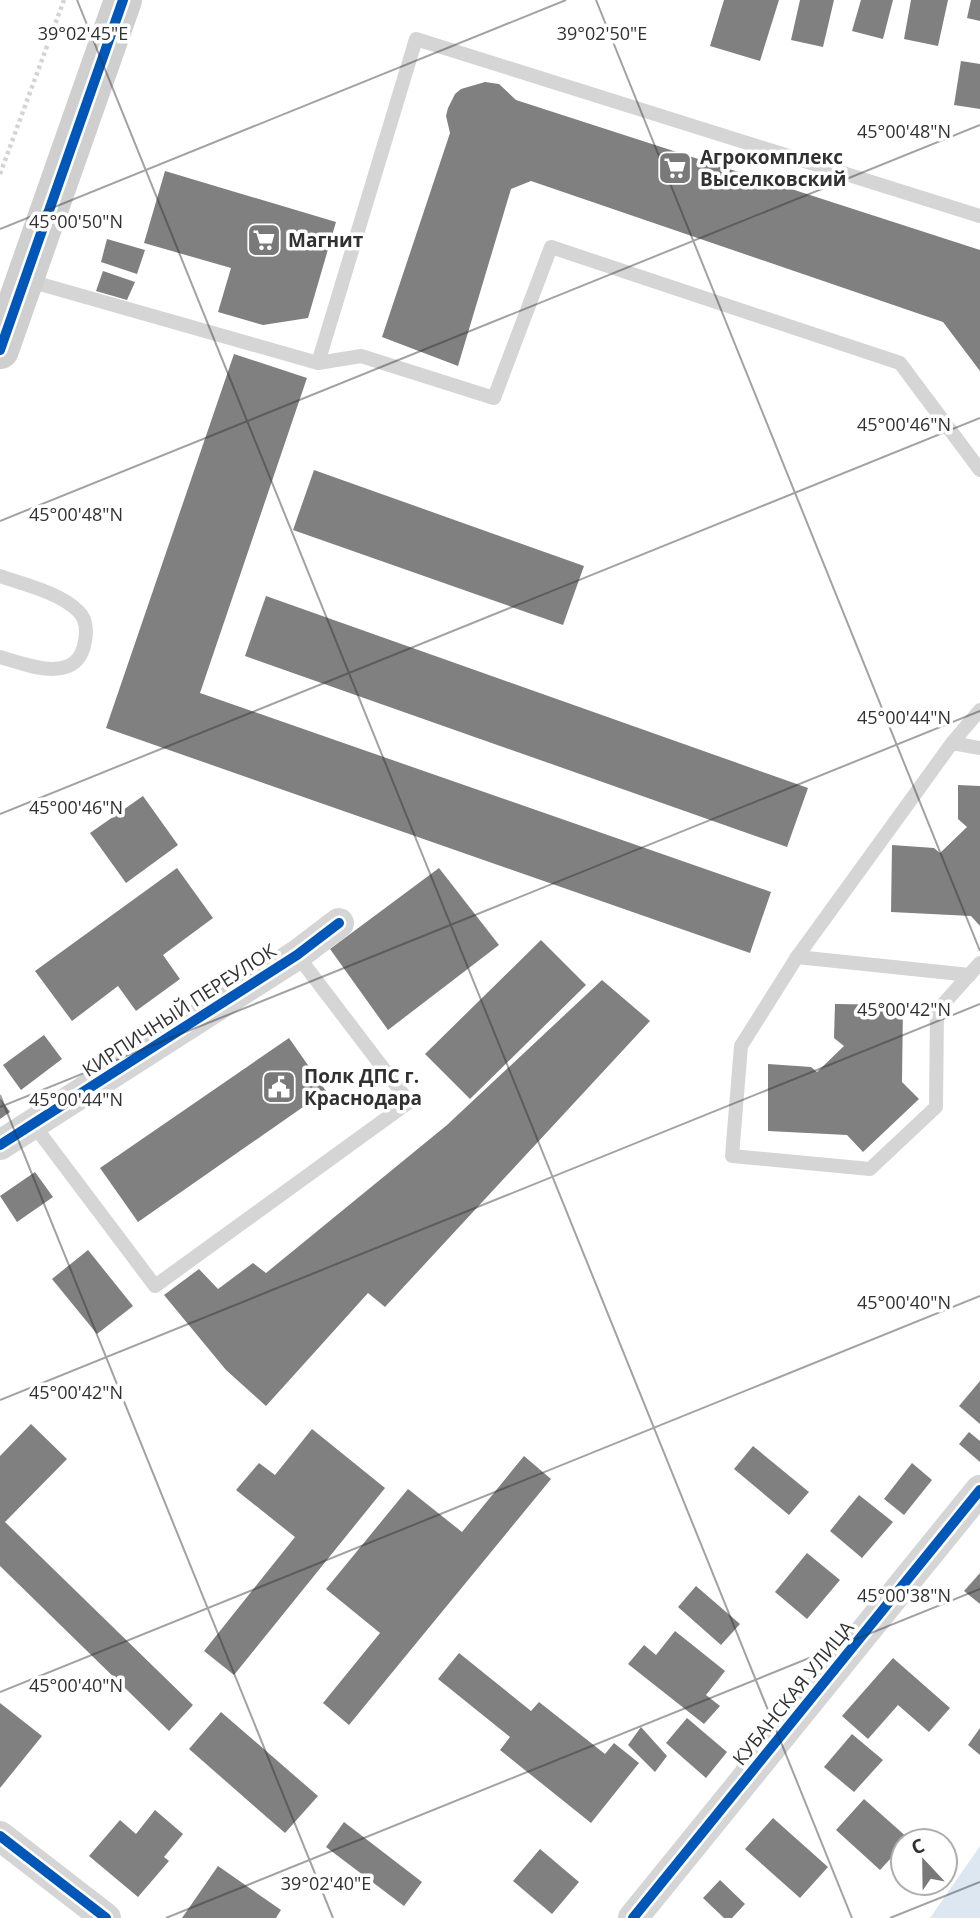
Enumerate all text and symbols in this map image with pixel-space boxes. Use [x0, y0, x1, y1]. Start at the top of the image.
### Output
text: 39°02'45"E [38, 21, 128, 45]
text: 39°02'50"E [557, 21, 647, 45]
text: 45°00'48"N [857, 119, 951, 143]
place label: Агрокомплекс Выселковский [700, 144, 847, 192]
supermarket icon: Агрокомплекс Выселковский [656, 149, 694, 187]
text: 45°00'50"N [29, 209, 123, 233]
supermarket icon: Магнит [245, 221, 283, 259]
place label: Магнит [288, 227, 364, 253]
text: 45°00'46"N [857, 412, 951, 436]
text: 45°00'48"N [29, 502, 123, 526]
text: 45°00'44"N [857, 705, 951, 729]
text: 45°00'46"N [29, 795, 123, 819]
street label: КИРПИЧНЫЙ ПЕРЕУЛОК [77, 937, 281, 1083]
text: 45°00'42"N [857, 997, 951, 1021]
place label: Полк ДПС г. Краснодара [304, 1063, 422, 1111]
public building icon: Полк ДПС г. Краснодара [260, 1068, 298, 1106]
text: 45°00'44"N [29, 1087, 123, 1111]
text: 45°00'40"N [857, 1290, 951, 1314]
text: 45°00'42"N [29, 1380, 123, 1404]
text: 45°00'38"N [857, 1583, 951, 1607]
street label: КУБАНСКАЯ УЛИЦА [727, 1615, 859, 1771]
text: 45°00'40"N [29, 1673, 123, 1697]
north arrow [889, 1827, 959, 1897]
text: С [907, 1832, 928, 1861]
text: 39°02'40"E [281, 1871, 371, 1895]

